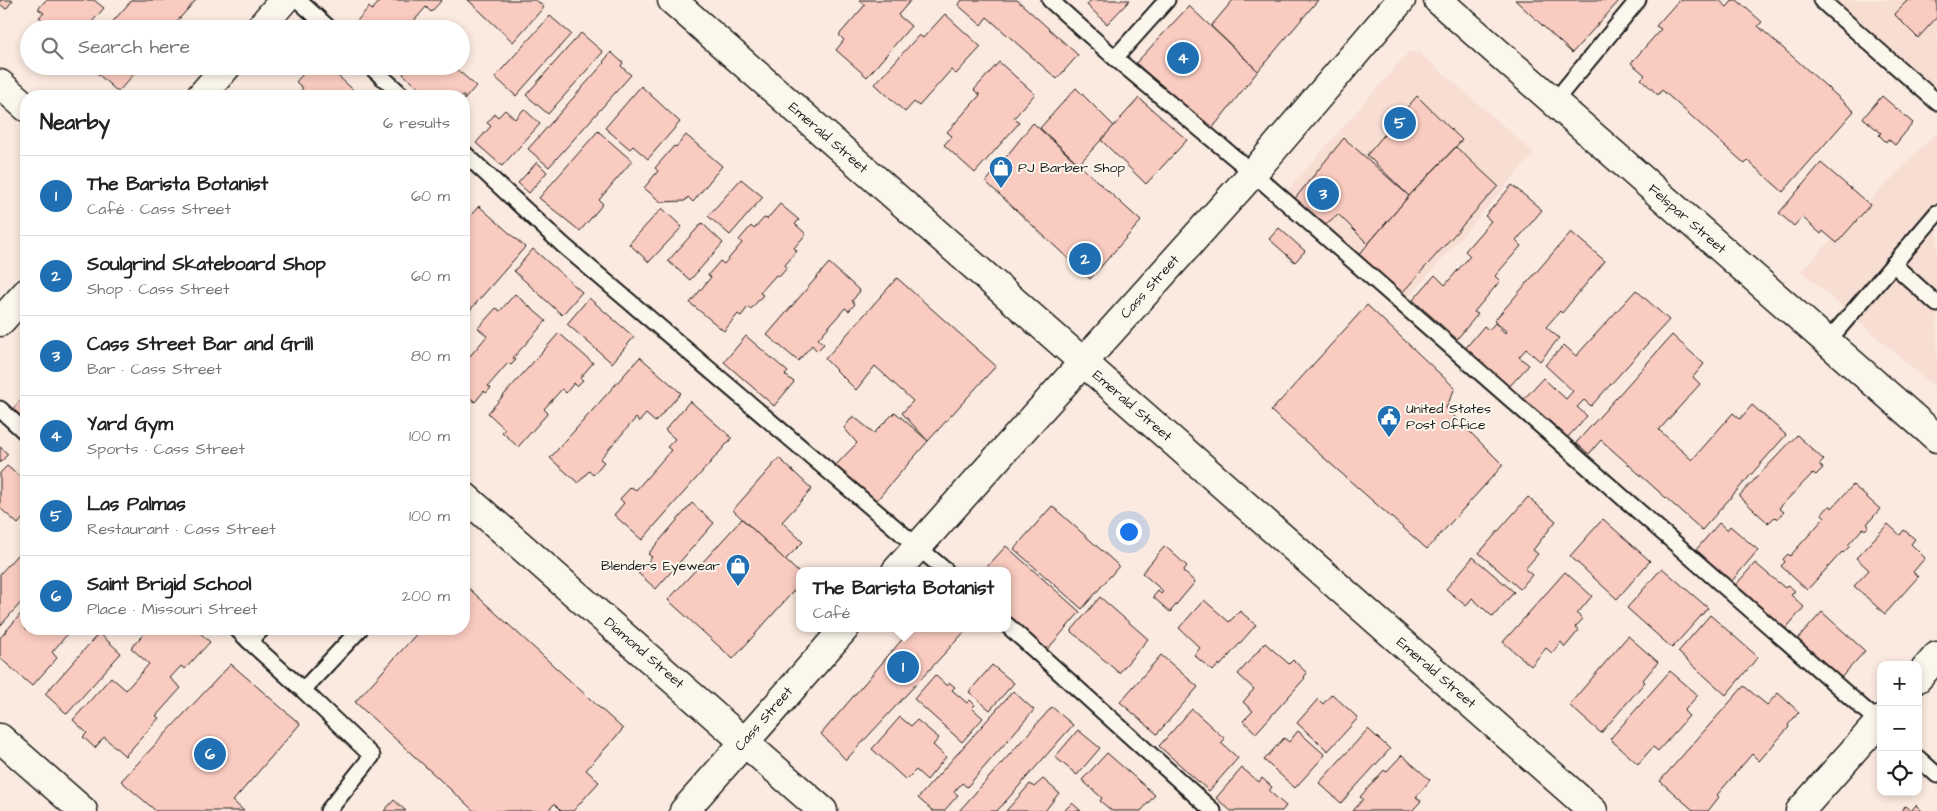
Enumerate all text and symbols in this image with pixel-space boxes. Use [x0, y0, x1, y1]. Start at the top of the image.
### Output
search box [20, 20, 470, 75]
icon: search [38, 34, 66, 62]
text: Search here [78, 34, 190, 61]
pin: 4 [1167, 39, 1199, 77]
street label: Emerald Street [784, 98, 872, 178]
pin: 5 [1384, 104, 1416, 142]
text: Nearby [40, 108, 110, 137]
text: 6 results [383, 112, 450, 134]
shop icon: PJ Barber Shop [988, 155, 1014, 189]
place label: PJ Barber Shop [1018, 158, 1125, 178]
text: The Barista Botanist [87, 171, 268, 198]
pin: 3 [1307, 175, 1339, 213]
street label: Felspar Street [1643, 179, 1731, 259]
text: 1 [55, 185, 57, 207]
text: 60 m [411, 185, 450, 207]
text: Café · Cass Street [87, 198, 231, 220]
pin: 2 [1069, 240, 1101, 278]
street label: Cass Street [1116, 250, 1184, 323]
text: Soulgrind Skateboard Shop [87, 251, 326, 278]
text: 2 [51, 265, 61, 287]
text: 60 m [411, 265, 450, 287]
text: Shop · Cass Street [87, 278, 229, 300]
text: Cass Street Bar and Grill [87, 331, 313, 358]
text: 3 [52, 345, 60, 367]
text: 80 m [411, 345, 450, 367]
text: Bar · Cass Street [87, 358, 222, 380]
street label: Emerald Street [1088, 366, 1176, 446]
place label: United States Post Office [1406, 399, 1491, 435]
public building icon: United States Post Office [1376, 404, 1402, 438]
text: Yard Gym [87, 411, 173, 438]
text: 4 [51, 425, 61, 447]
text: 100 m [409, 425, 450, 447]
text: Sports · Cass Street [87, 438, 245, 460]
text: Las Palmas [87, 491, 186, 518]
text: 5 [50, 505, 62, 527]
text: 100 m [409, 505, 450, 527]
text: Restaurant · Cass Street [87, 518, 276, 540]
your location [1116, 519, 1142, 545]
shop icon: Blenders Eyewear [725, 553, 751, 587]
place label: Blenders Eyewear [601, 556, 720, 576]
popup [796, 567, 1011, 632]
text: Saint Brigid School [87, 571, 251, 598]
text: The Barista Botanist [813, 575, 994, 602]
text: 6 [51, 585, 61, 607]
text: 200 m [402, 585, 450, 607]
text: Place · Missouri Street [87, 598, 258, 620]
text: Café [813, 602, 850, 624]
street label: Diamond Street [600, 613, 689, 694]
street label: Emerald Street [1392, 633, 1480, 713]
pin: 1 [887, 648, 919, 686]
map controls [1877, 661, 1922, 796]
button: + [1877, 661, 1922, 706]
street label: Cass Street [730, 682, 798, 756]
button: − [1877, 706, 1922, 751]
pin: 6 [194, 735, 226, 773]
button: locate [1877, 751, 1922, 796]

